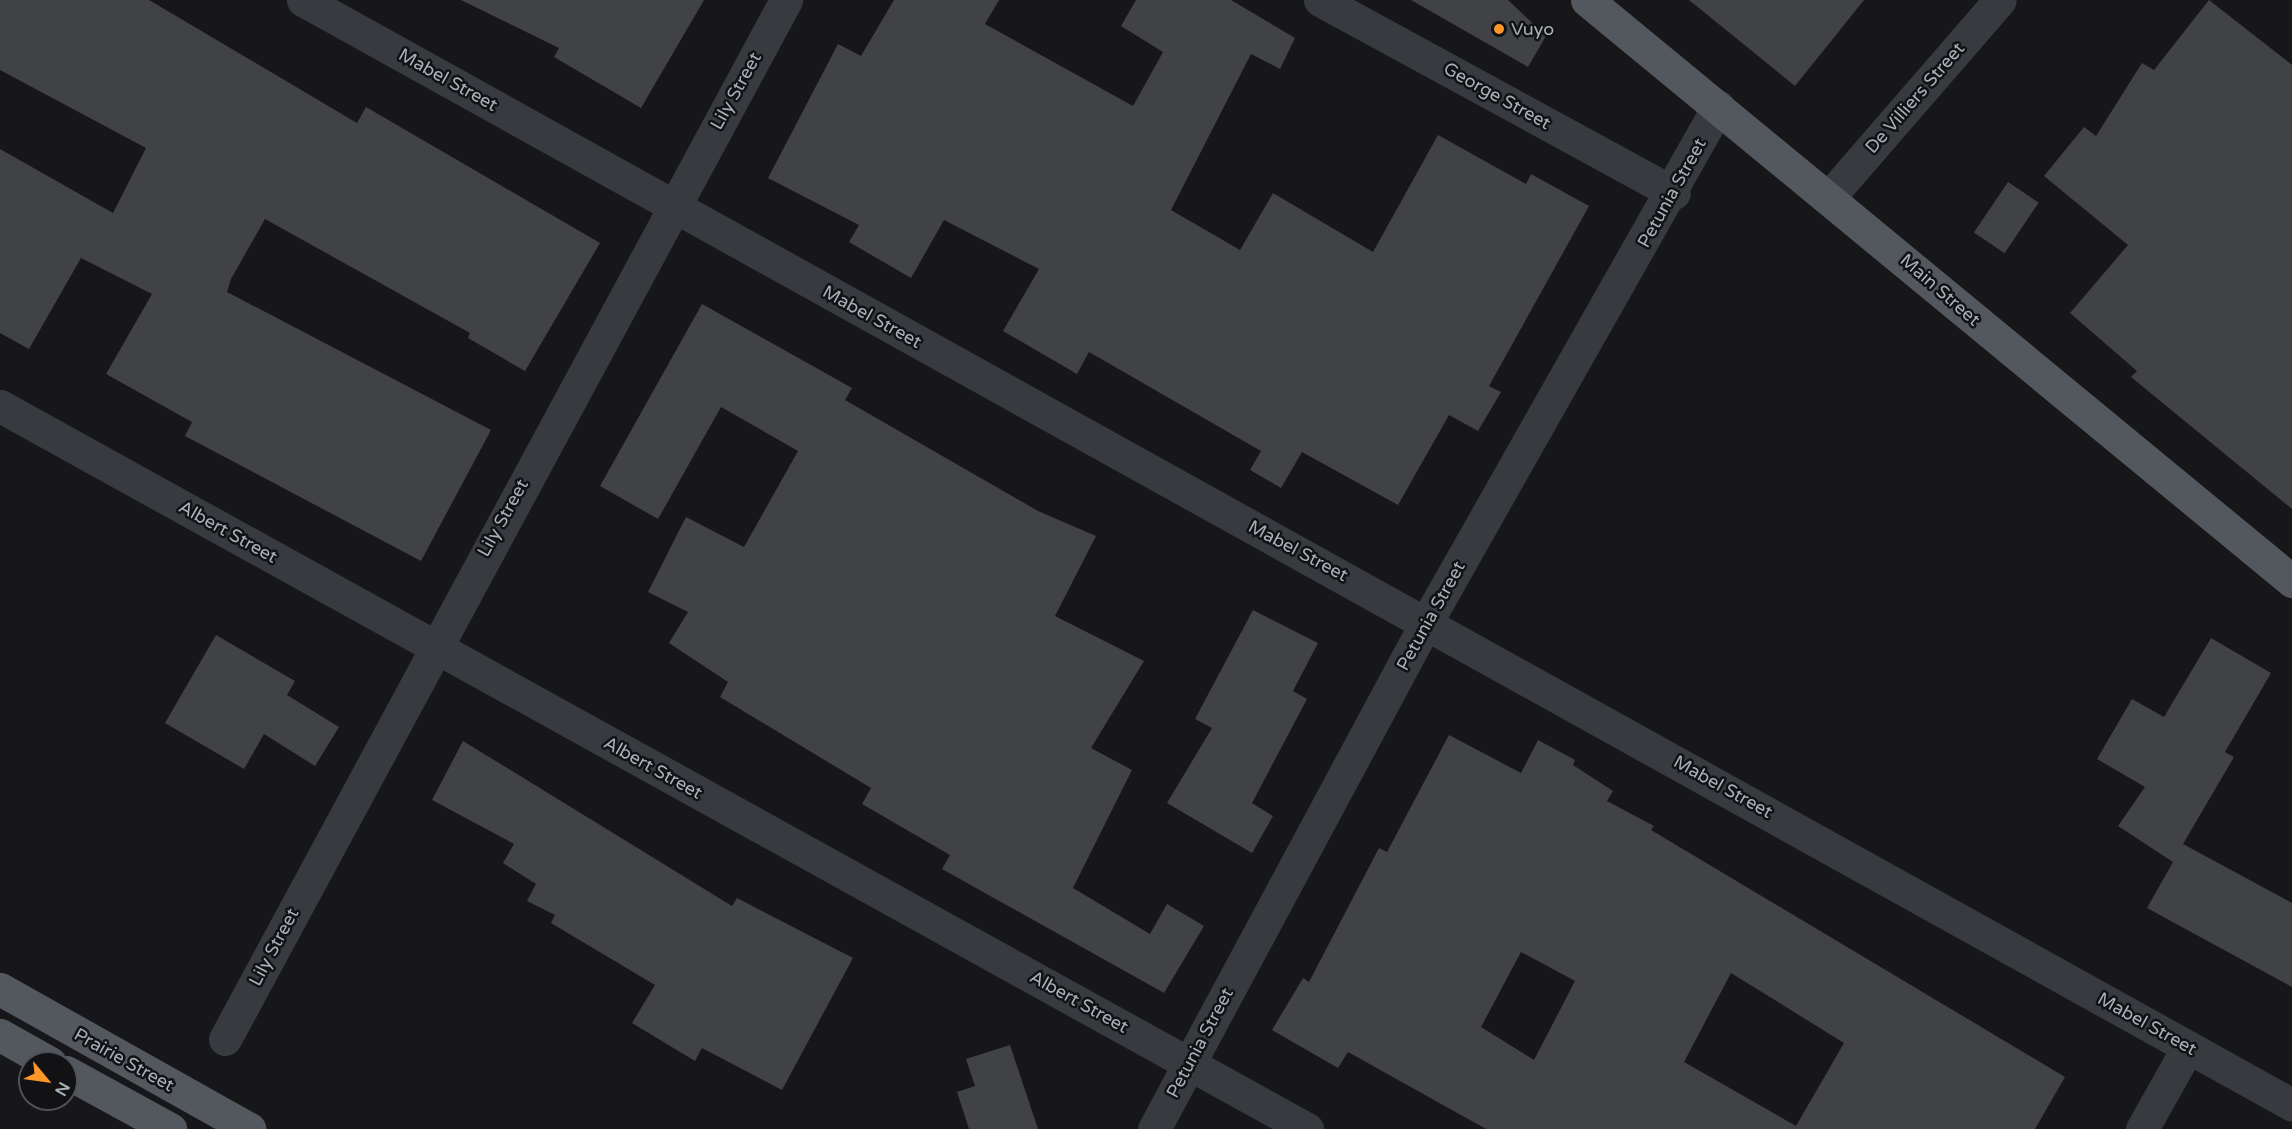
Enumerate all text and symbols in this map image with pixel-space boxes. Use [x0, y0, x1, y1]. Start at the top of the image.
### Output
place label: Vuyo [1511, 18, 1554, 40]
marker: Vuyo [1492, 22, 1506, 36]
street label: De Villiers Street [1861, 38, 1969, 158]
street label: Mabel Street [395, 44, 501, 116]
street label: Lily Street [706, 49, 766, 133]
street label: George Street [1440, 58, 1554, 134]
street label: Petunia Street [1633, 135, 1711, 251]
street label: Main Street [1896, 249, 1984, 331]
street label: Mabel Street [819, 281, 925, 353]
street label: Lily Street [473, 476, 533, 560]
street label: Albert Street [175, 496, 281, 568]
street label: Mabel Street [1245, 516, 1351, 586]
street label: Petunia Street [1392, 558, 1470, 674]
street label: Albert Street [600, 732, 706, 804]
street label: Mabel Street [1670, 751, 1776, 823]
street label: Lily Street [244, 904, 304, 990]
street label: Albert Street [1026, 966, 1132, 1038]
street label: Petunia Street [1162, 984, 1238, 1102]
street label: Mabel Street [2094, 988, 2200, 1060]
street label: Prairie Street [70, 1024, 178, 1096]
north arrow [18, 1051, 78, 1111]
text: N [50, 1078, 74, 1099]

